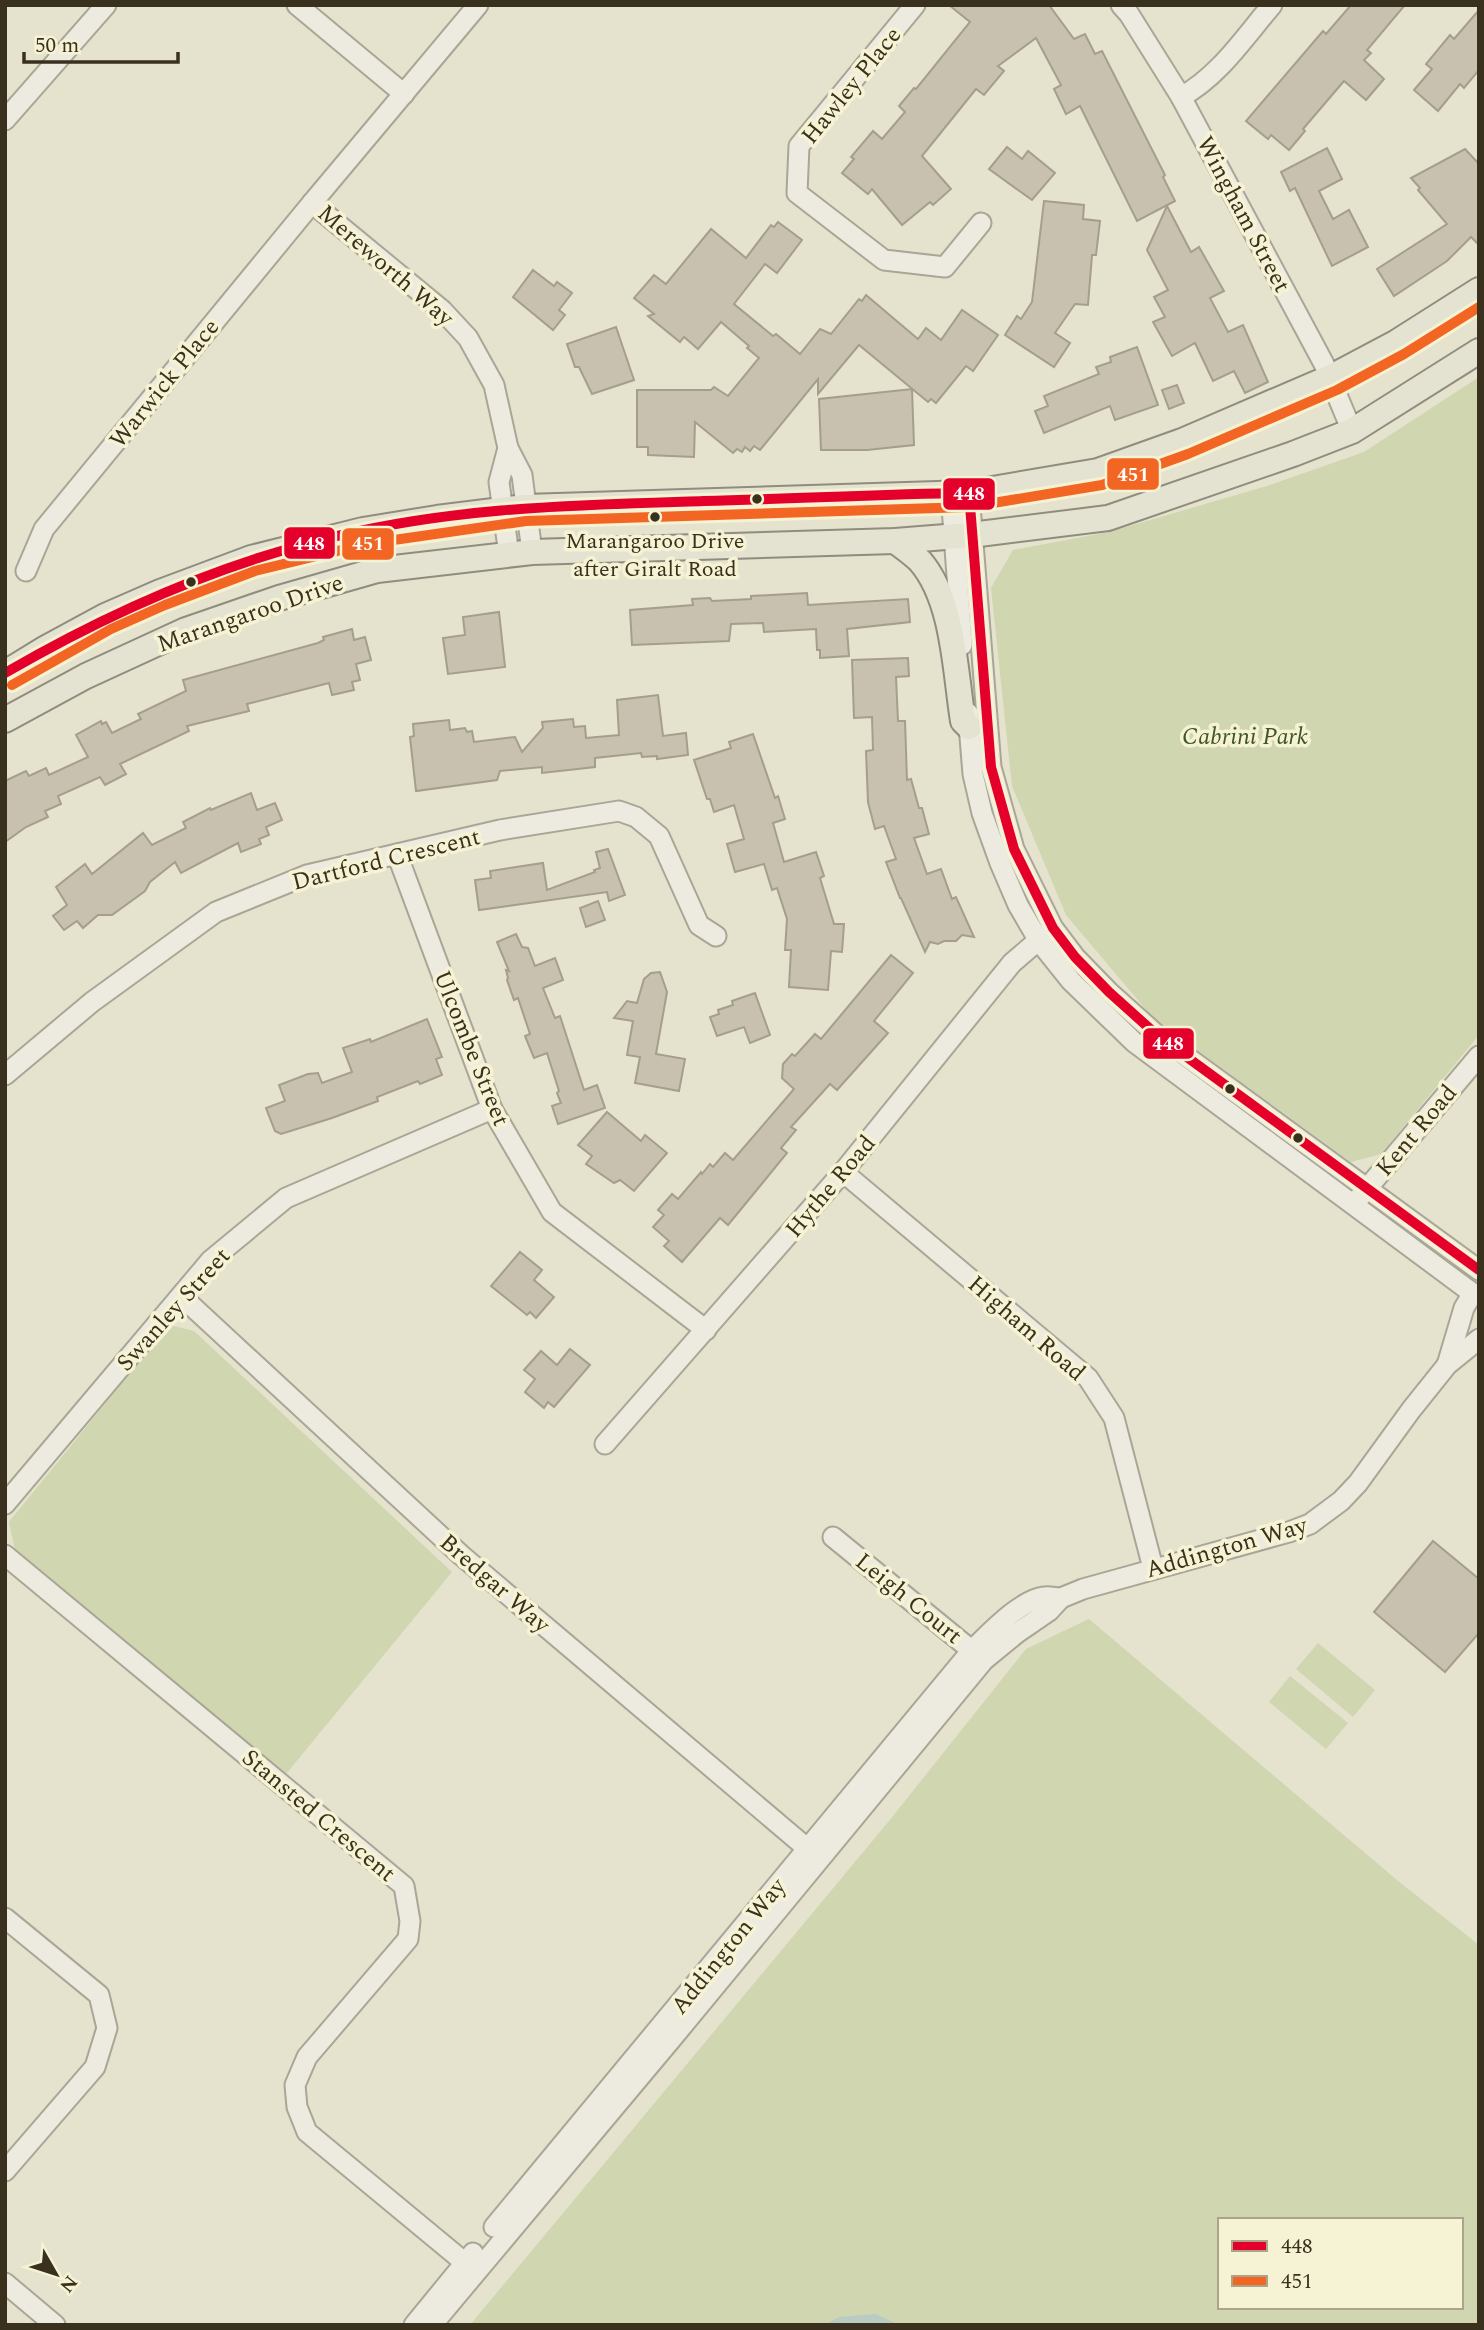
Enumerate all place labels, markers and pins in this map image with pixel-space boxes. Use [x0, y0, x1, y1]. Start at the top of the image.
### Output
unlabelled marker [750, 492, 764, 506]
marker: Marangaroo Drive after Giralt Road [648, 510, 662, 524]
place label: Marangaroo Drive after Giralt Road [566, 525, 744, 586]
unlabelled marker [184, 575, 198, 589]
unlabelled marker [1223, 1082, 1237, 1096]
unlabelled marker [1291, 1131, 1305, 1145]

